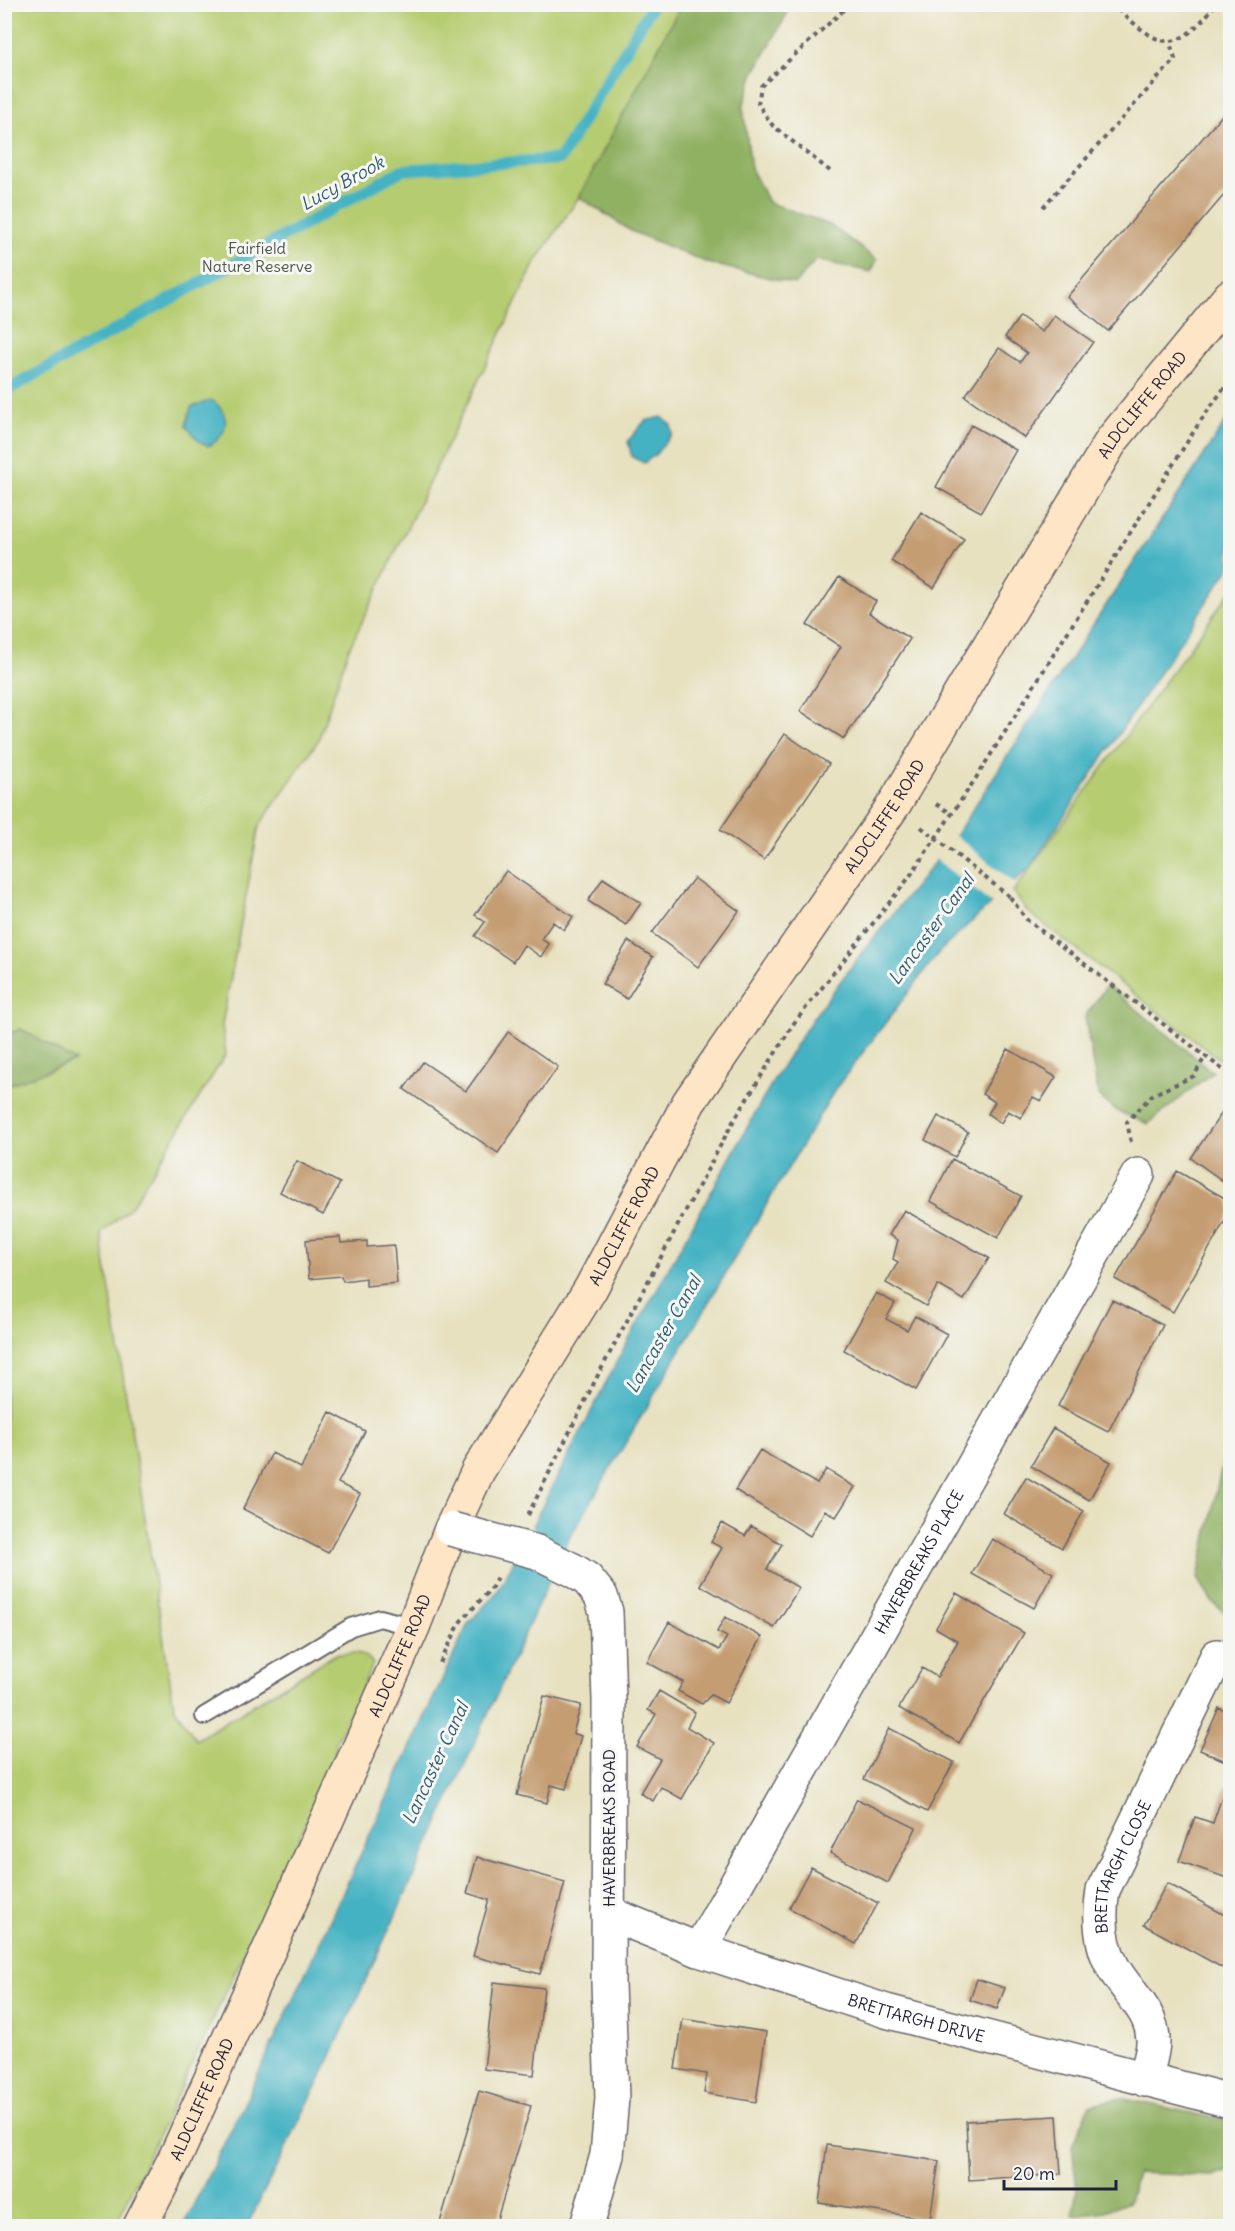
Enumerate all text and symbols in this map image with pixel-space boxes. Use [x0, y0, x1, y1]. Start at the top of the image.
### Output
water label: Lucy Brook [296, 150, 389, 215]
park label: Fairfield Nature Reserve [202, 238, 312, 276]
street label: ALDCLIFFE ROAD [1093, 347, 1191, 462]
street label: ALDCLIFFE ROAD [840, 756, 929, 877]
water label: Lancaster Canal [883, 867, 981, 989]
street label: ALDCLIFFE ROAD [584, 1163, 663, 1289]
water label: Lancaster Canal [620, 1269, 707, 1397]
street label: HAVERBREAKS PLACE [870, 1486, 968, 1637]
street label: ALDCLIFFE ROAD [364, 1591, 435, 1720]
water label: Lancaster Canal [397, 1696, 475, 1828]
street label: HAVERBREAKS ROAD [599, 1749, 619, 1907]
street label: BRETTARGH CLOSE [1091, 1797, 1155, 1935]
street label: BRETTARGH DRIVE [845, 1989, 987, 2046]
street label: ALDCLIFFE ROAD [165, 2035, 238, 2164]
scale bar [1004, 2153, 1116, 2191]
text: 20 m [1013, 2162, 1055, 2185]

